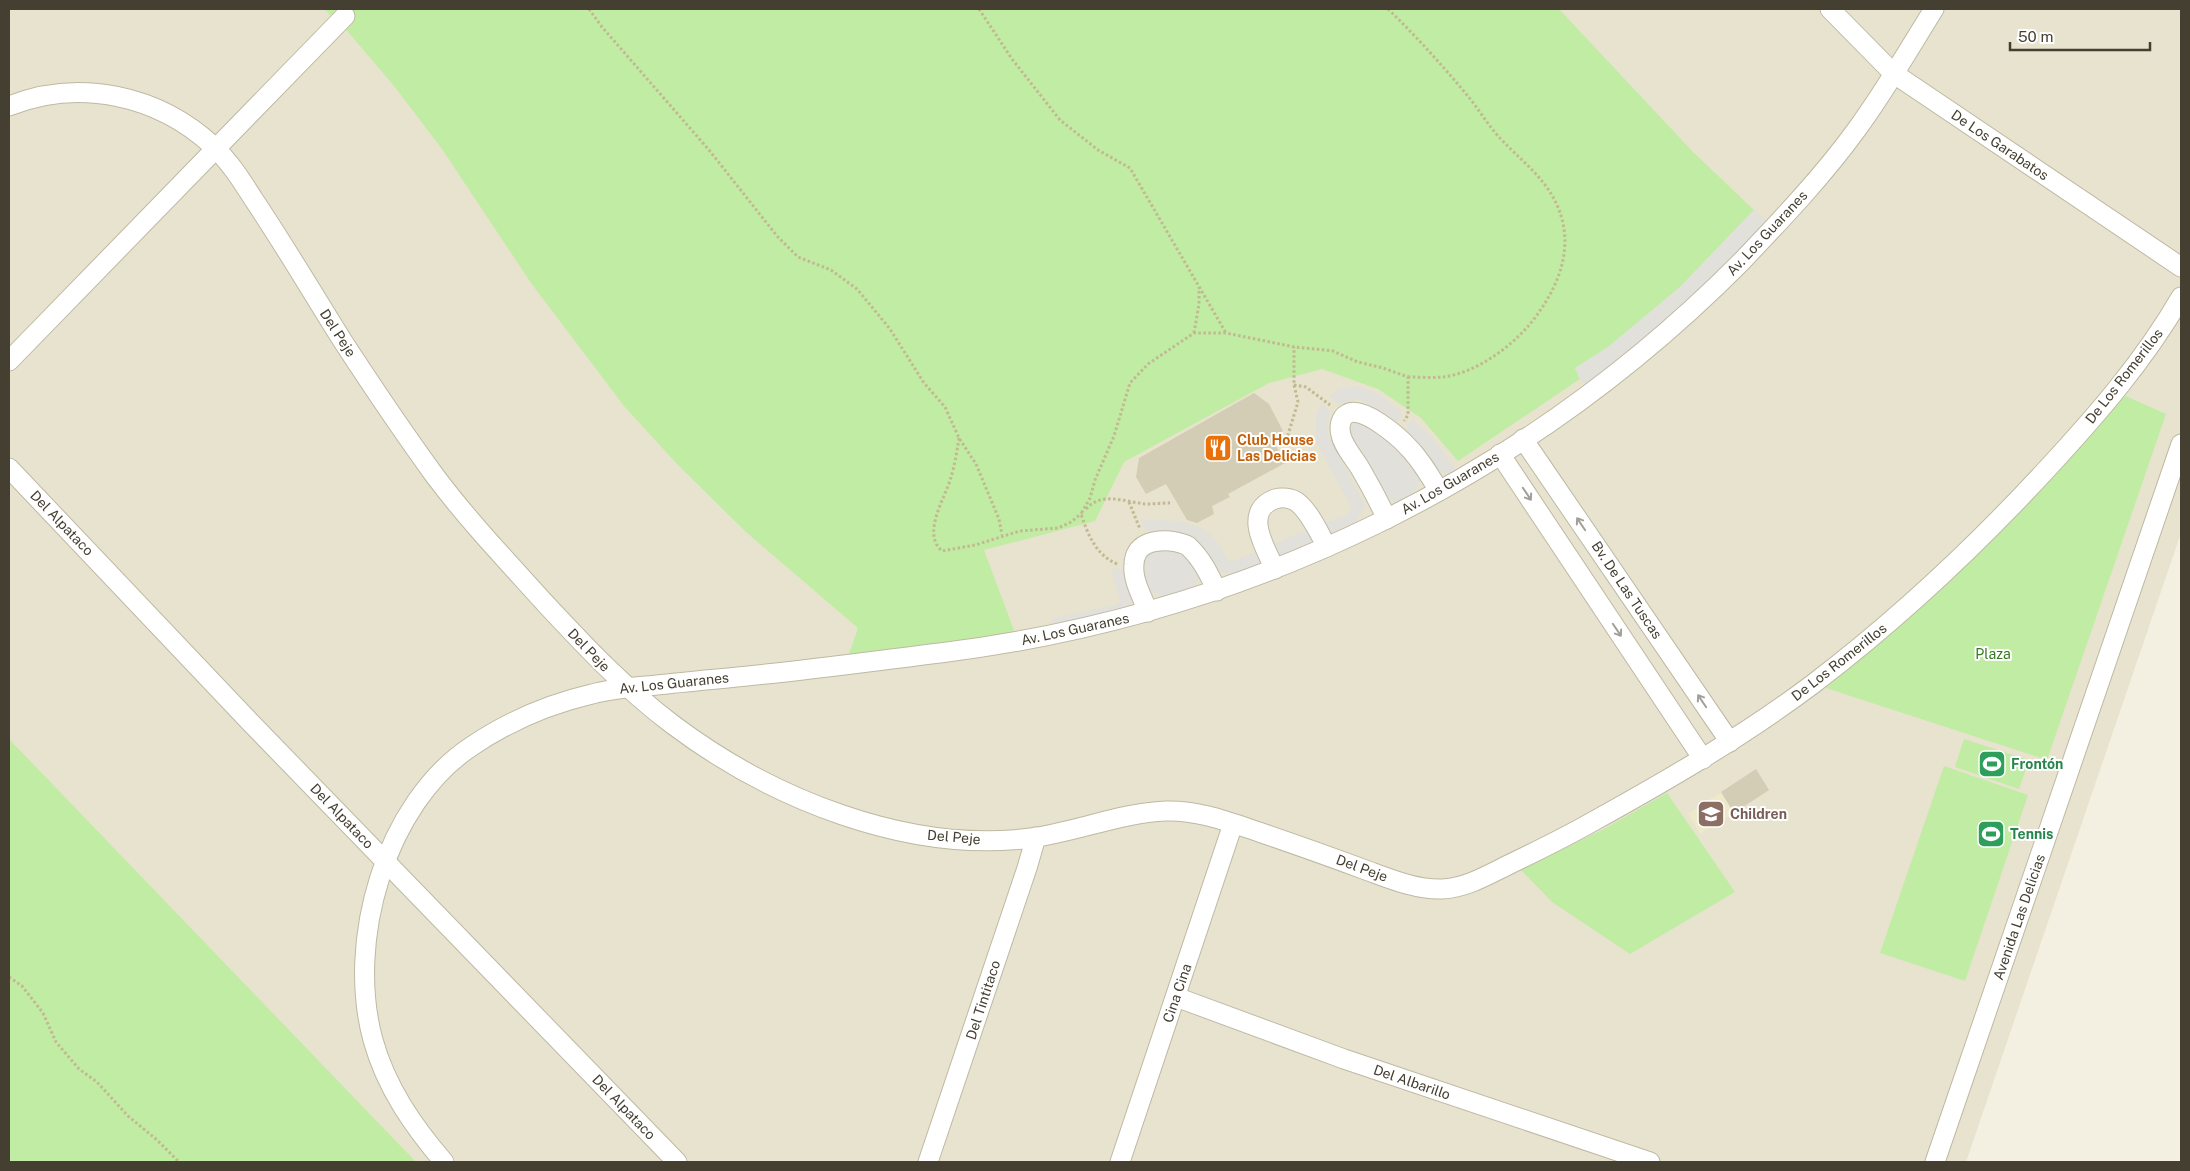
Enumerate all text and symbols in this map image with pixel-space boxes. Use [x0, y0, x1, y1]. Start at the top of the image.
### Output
scale bar [2010, 20, 2150, 52]
text: 50 m [2018, 28, 2053, 45]
street label: De Los Garabatos [1948, 107, 2052, 183]
street label: Av. Los Guaranes [1724, 187, 1810, 279]
street label: Del Peje [317, 306, 359, 360]
street label: De Los Romerillos [2082, 325, 2166, 427]
place label: Club House Las Delicias [1237, 432, 1316, 464]
restaurant icon: Club House Las Delicias [1203, 433, 1233, 463]
street label: Av. Los Guaranes [1398, 449, 1502, 517]
street label: Del Alpataco [27, 487, 97, 559]
one-way arrow [1523, 487, 1533, 501]
one-way arrow [1576, 517, 1586, 531]
street label: Bv. De Las Tuscas [1588, 538, 1666, 642]
street label: Av. Los Guaranes [1019, 610, 1131, 648]
street label: De Los Romerillos [1788, 620, 1890, 704]
one-way arrow [1612, 623, 1622, 637]
street label: Del Peje [565, 625, 613, 675]
park label: Plaza [1975, 646, 2011, 662]
street label: Av. Los Guaranes [618, 669, 730, 697]
one-way arrow [1697, 694, 1707, 708]
sports icon: Frontón [1977, 749, 2007, 779]
place label: Frontón [2011, 756, 2063, 772]
street label: Del Alpataco [307, 780, 377, 852]
school or university icon: Children [1696, 799, 1726, 829]
place label: Children [1730, 806, 1787, 822]
sports icon: Tennis [1976, 819, 2006, 849]
place label: Tennis [2010, 826, 2053, 842]
street label: Del Peje [927, 827, 981, 847]
street label: Del Peje [1334, 851, 1390, 885]
street label: Avenida Las Delicias [1990, 852, 2048, 982]
street label: Del Tintitaco [963, 958, 1003, 1042]
street label: Cina Cina [1159, 961, 1195, 1025]
street label: Del Albarillo [1371, 1061, 1453, 1103]
street label: Del Alpataco [589, 1071, 659, 1143]

